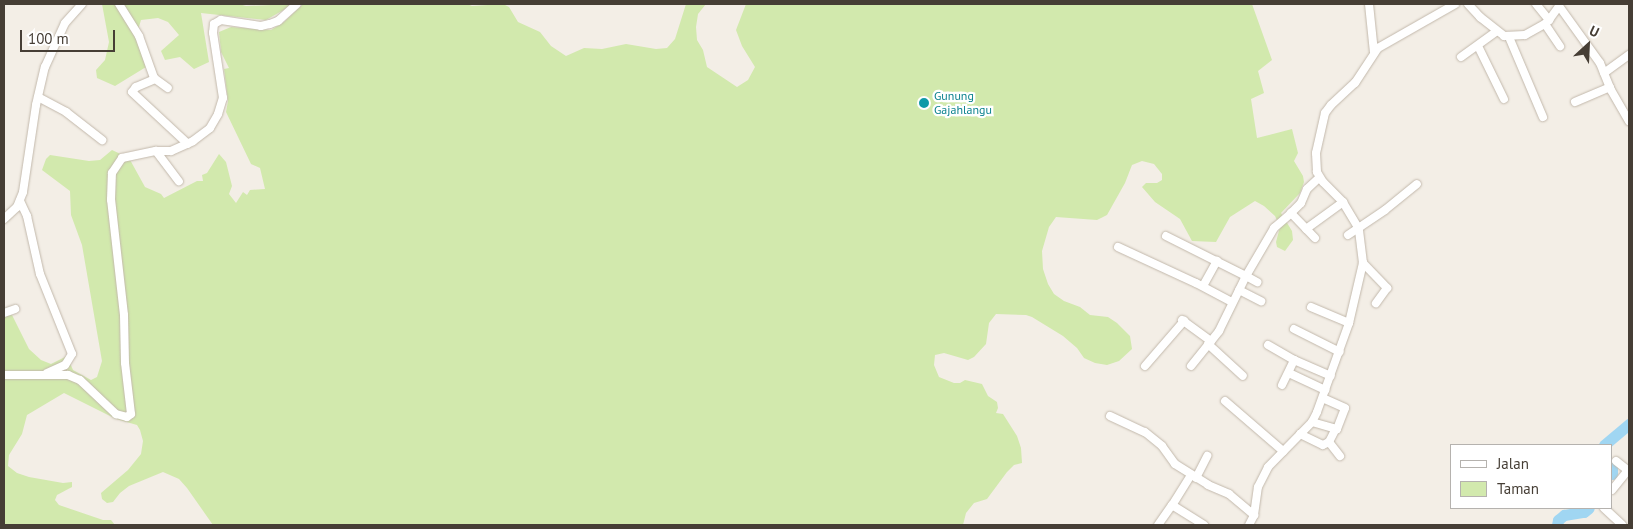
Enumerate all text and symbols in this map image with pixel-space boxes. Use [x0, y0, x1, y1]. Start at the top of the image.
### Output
scale bar [22, 20, 118, 52]
north arrow [1563, 20, 1613, 70]
text: U [1587, 21, 1602, 41]
text: 100 m [28, 29, 69, 48]
place label: Gunung Gajahlangu [934, 89, 992, 117]
marker: Gunung Gajahlangu [918, 97, 930, 109]
legend [1450, 444, 1613, 509]
text: Jalan [1497, 454, 1529, 473]
text: Taman [1497, 479, 1539, 498]

